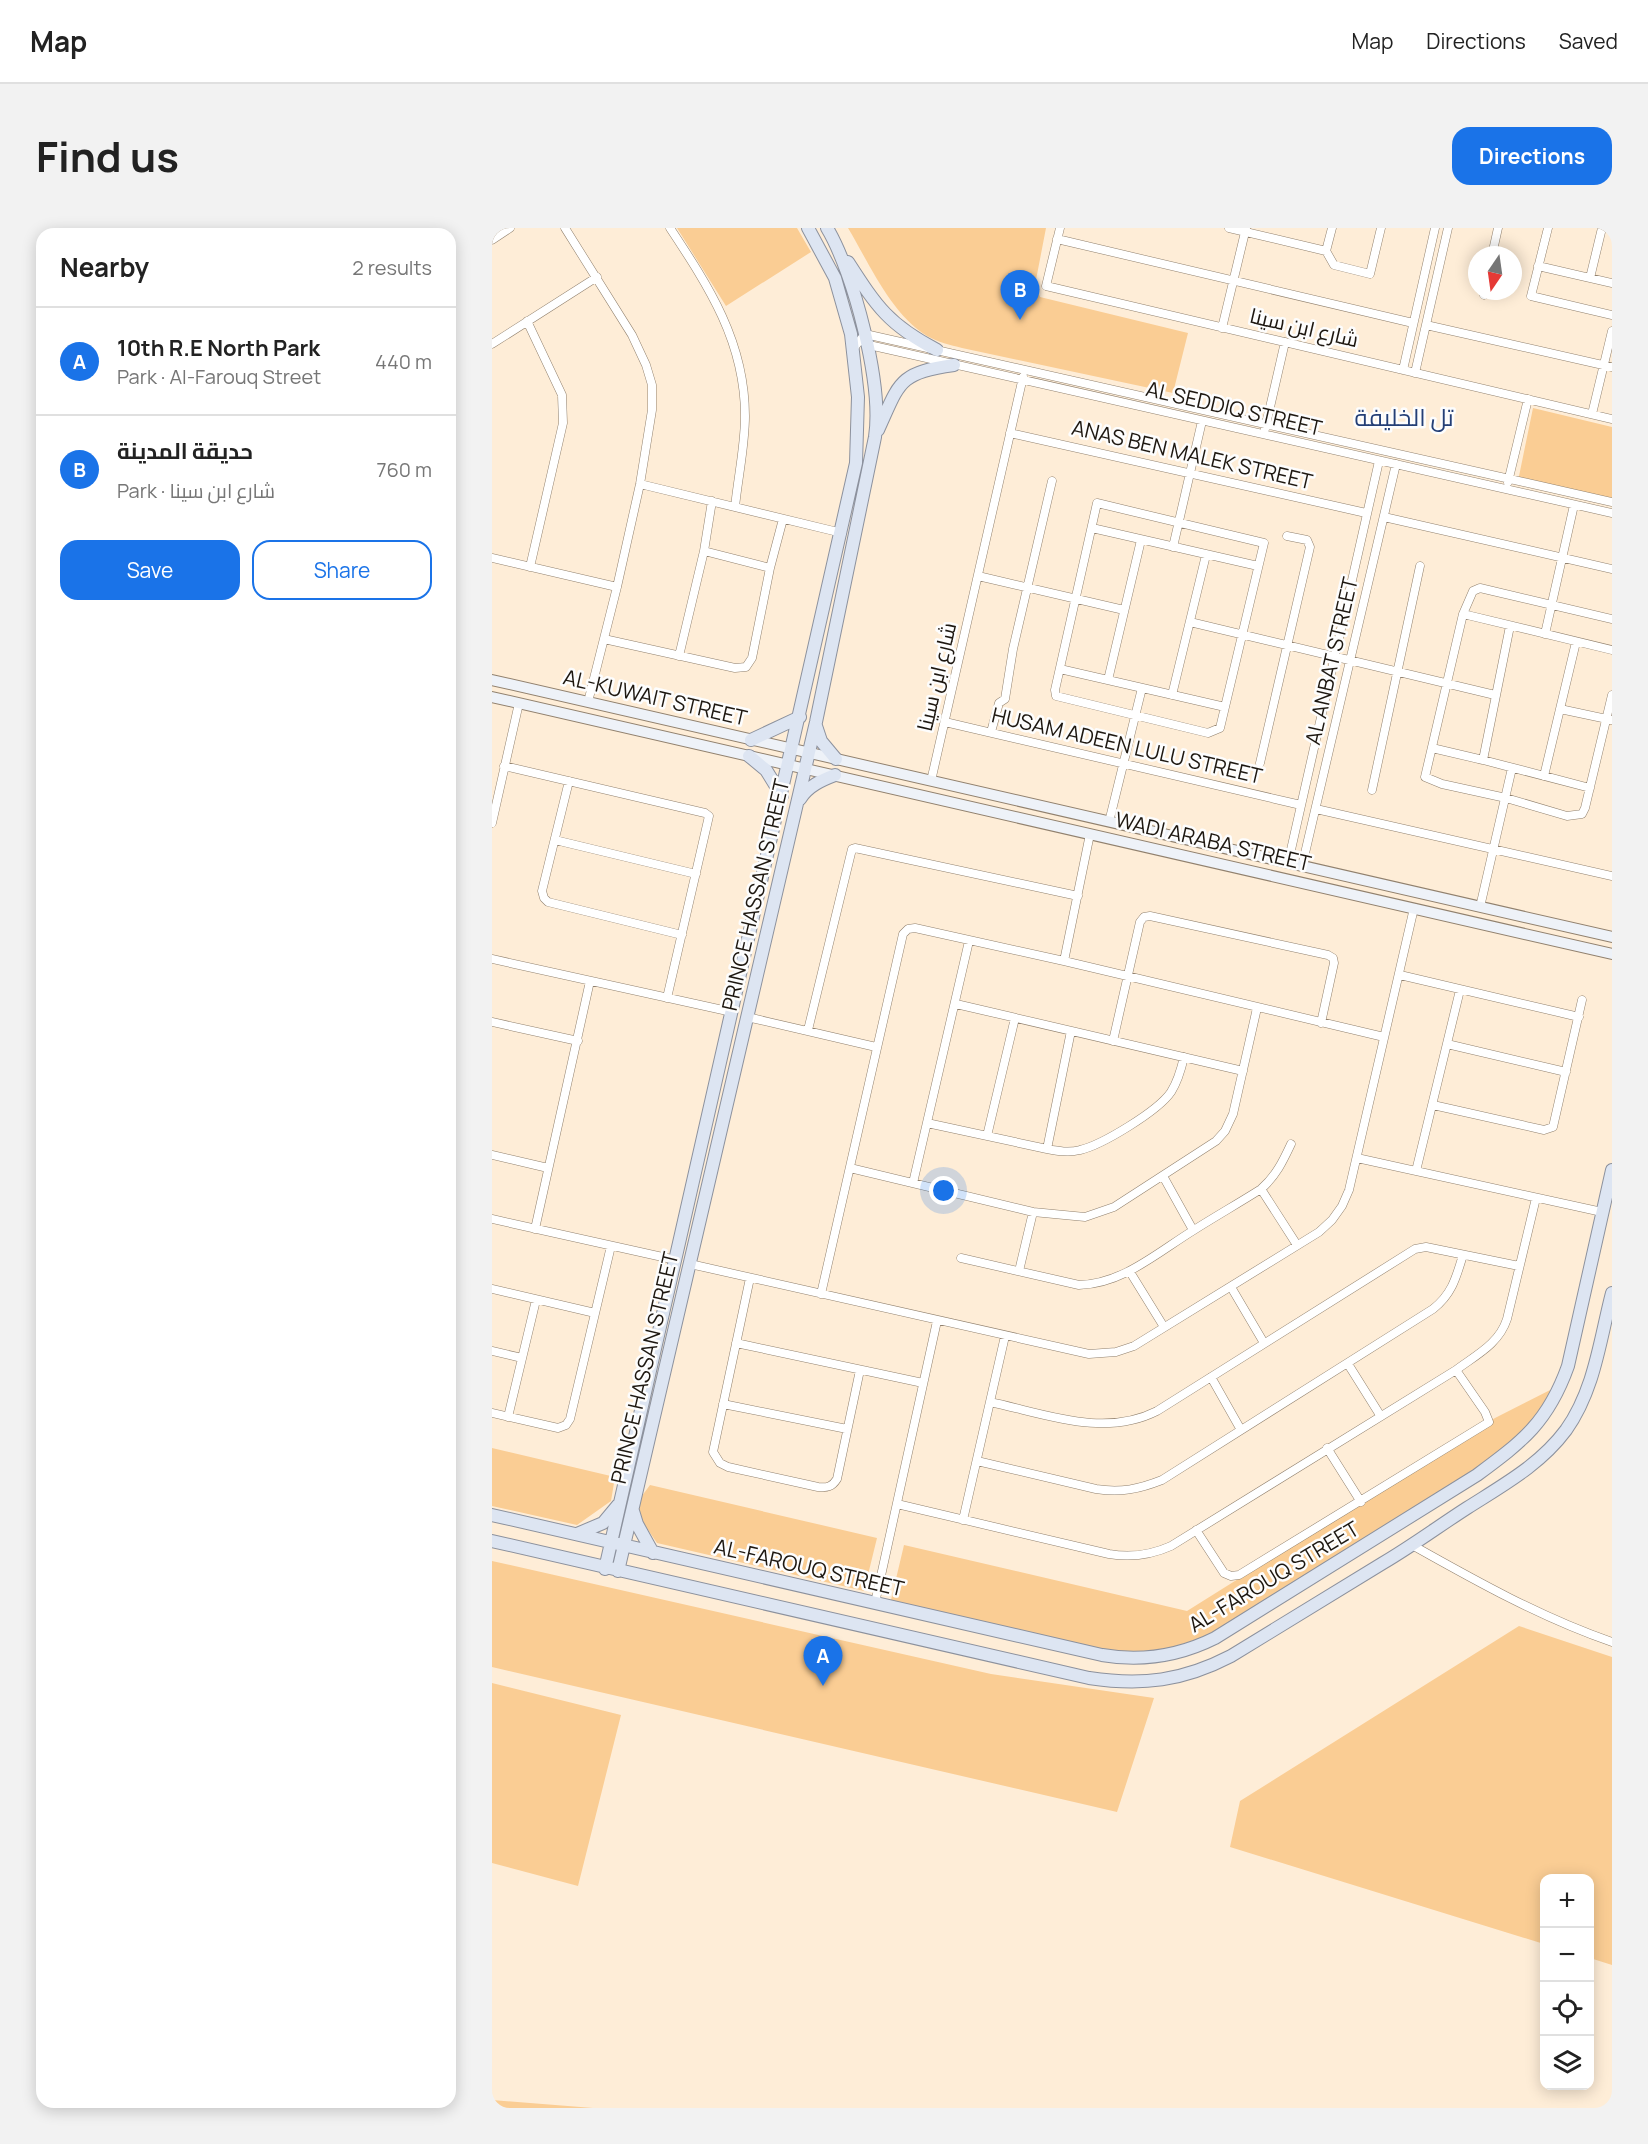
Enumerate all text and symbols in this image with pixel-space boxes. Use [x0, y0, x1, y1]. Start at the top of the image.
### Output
text: Map [30, 22, 87, 60]
text: Map [1352, 27, 1393, 55]
text: Directions [1426, 27, 1526, 55]
text: Saved [1559, 27, 1618, 55]
text: Find us [36, 127, 179, 185]
button: Directions [1452, 127, 1612, 185]
north arrow [1468, 246, 1522, 300]
text: Nearby [60, 249, 149, 285]
text: 2 results [352, 254, 432, 281]
pin: B [1000, 270, 1040, 320]
street label: شارع ابن سينا [1247, 301, 1361, 354]
text: 10th R.E North Park [117, 333, 320, 363]
text: A [73, 348, 86, 375]
text: 440 m [375, 348, 432, 375]
text: Park · Al-Farouq Street [117, 363, 321, 390]
street label: AL SEDDIQ STREET [1143, 374, 1325, 442]
district label: تل الخليفة [1354, 400, 1454, 433]
street label: ANAS BEN MALEK STREET [1069, 413, 1316, 495]
text: حديقة المدينة [117, 436, 253, 466]
text: B [73, 456, 86, 483]
text: 760 m [376, 456, 432, 483]
text: Park · شارع ابن سينا [117, 477, 275, 504]
button: Save [60, 540, 240, 600]
button: Share [252, 540, 432, 600]
street label: AL ANBAT STREET [1298, 574, 1364, 747]
street label: شارع ابن سينا [910, 620, 963, 734]
street label: AL-KUWAIT STREET [561, 662, 750, 732]
street label: HUSAM ADEEN LULU STREET [989, 700, 1266, 790]
street label: PRINCE HASSAN STREET [715, 776, 795, 1013]
street label: WADI ARABA STREET [1113, 805, 1314, 877]
your location [929, 1176, 958, 1205]
street label: PRINCE HASSAN STREET [604, 1249, 684, 1486]
street label: AL-FAROUQ STREET [1183, 1514, 1364, 1638]
street label: AL-FAROUQ STREET [711, 1532, 907, 1603]
pin: A [804, 1636, 842, 1686]
map controls [1540, 1874, 1594, 2090]
button: + [1540, 1874, 1594, 1928]
button: − [1540, 1928, 1594, 1982]
button: locate [1540, 1982, 1594, 2036]
button: layers [1540, 2036, 1594, 2090]

